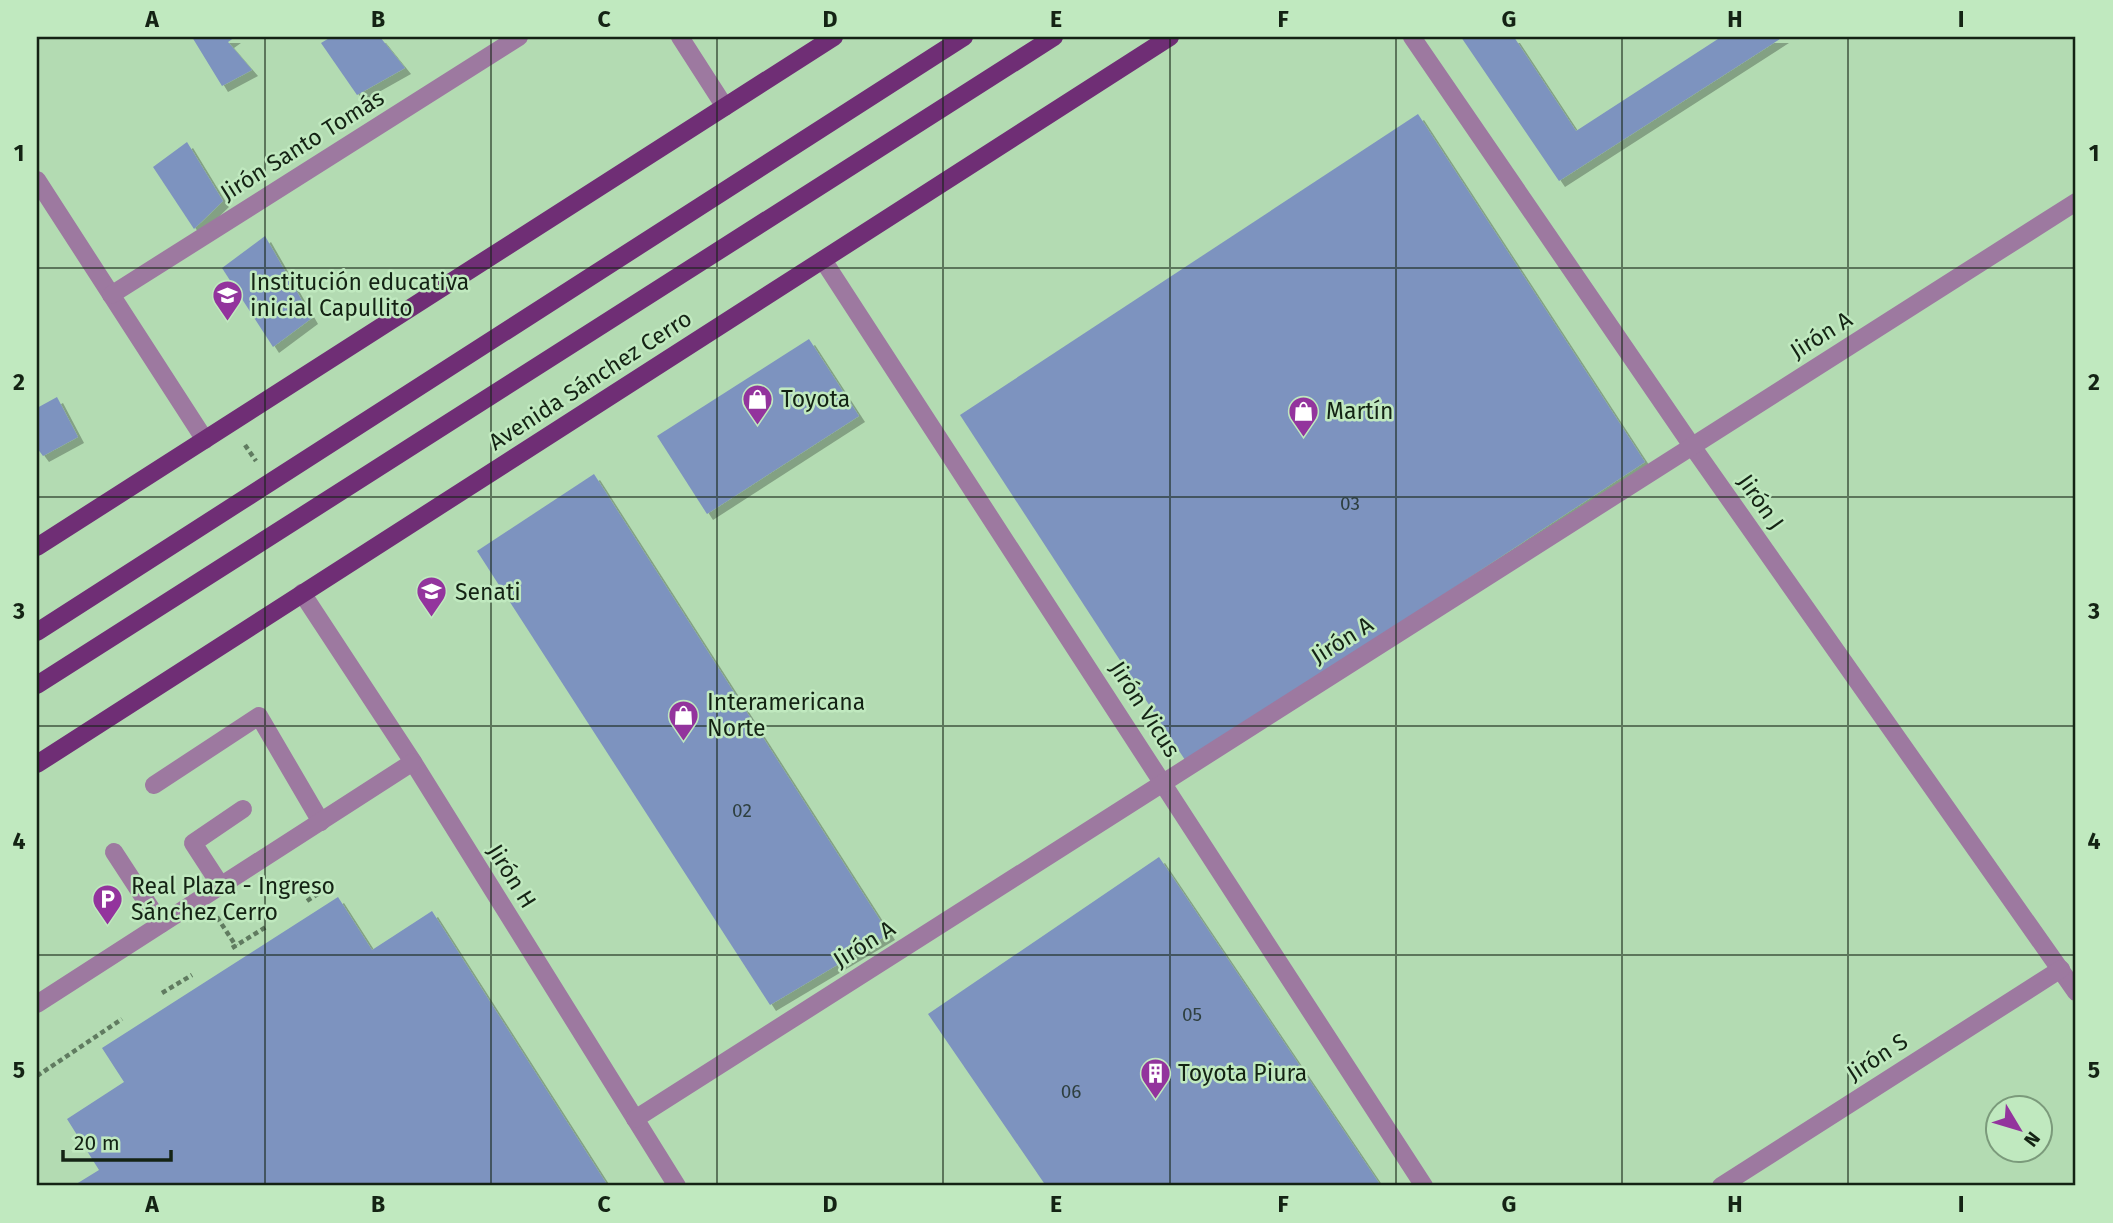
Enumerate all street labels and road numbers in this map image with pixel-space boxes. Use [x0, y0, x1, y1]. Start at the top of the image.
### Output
street label: Jirón Santo Tomás [215, 83, 389, 207]
street label: Avenida Sánchez Cerro [483, 304, 697, 456]
street label: Jirón A [1785, 305, 1858, 365]
street label: Jirón J [1732, 469, 1790, 535]
street label: Jirón A [1306, 610, 1379, 670]
street label: Jirón Vicus [1104, 656, 1186, 762]
street label: Jirón H [481, 839, 543, 913]
street label: Jirón A [828, 914, 901, 974]
street label: Jirón S [1841, 1027, 1913, 1087]

